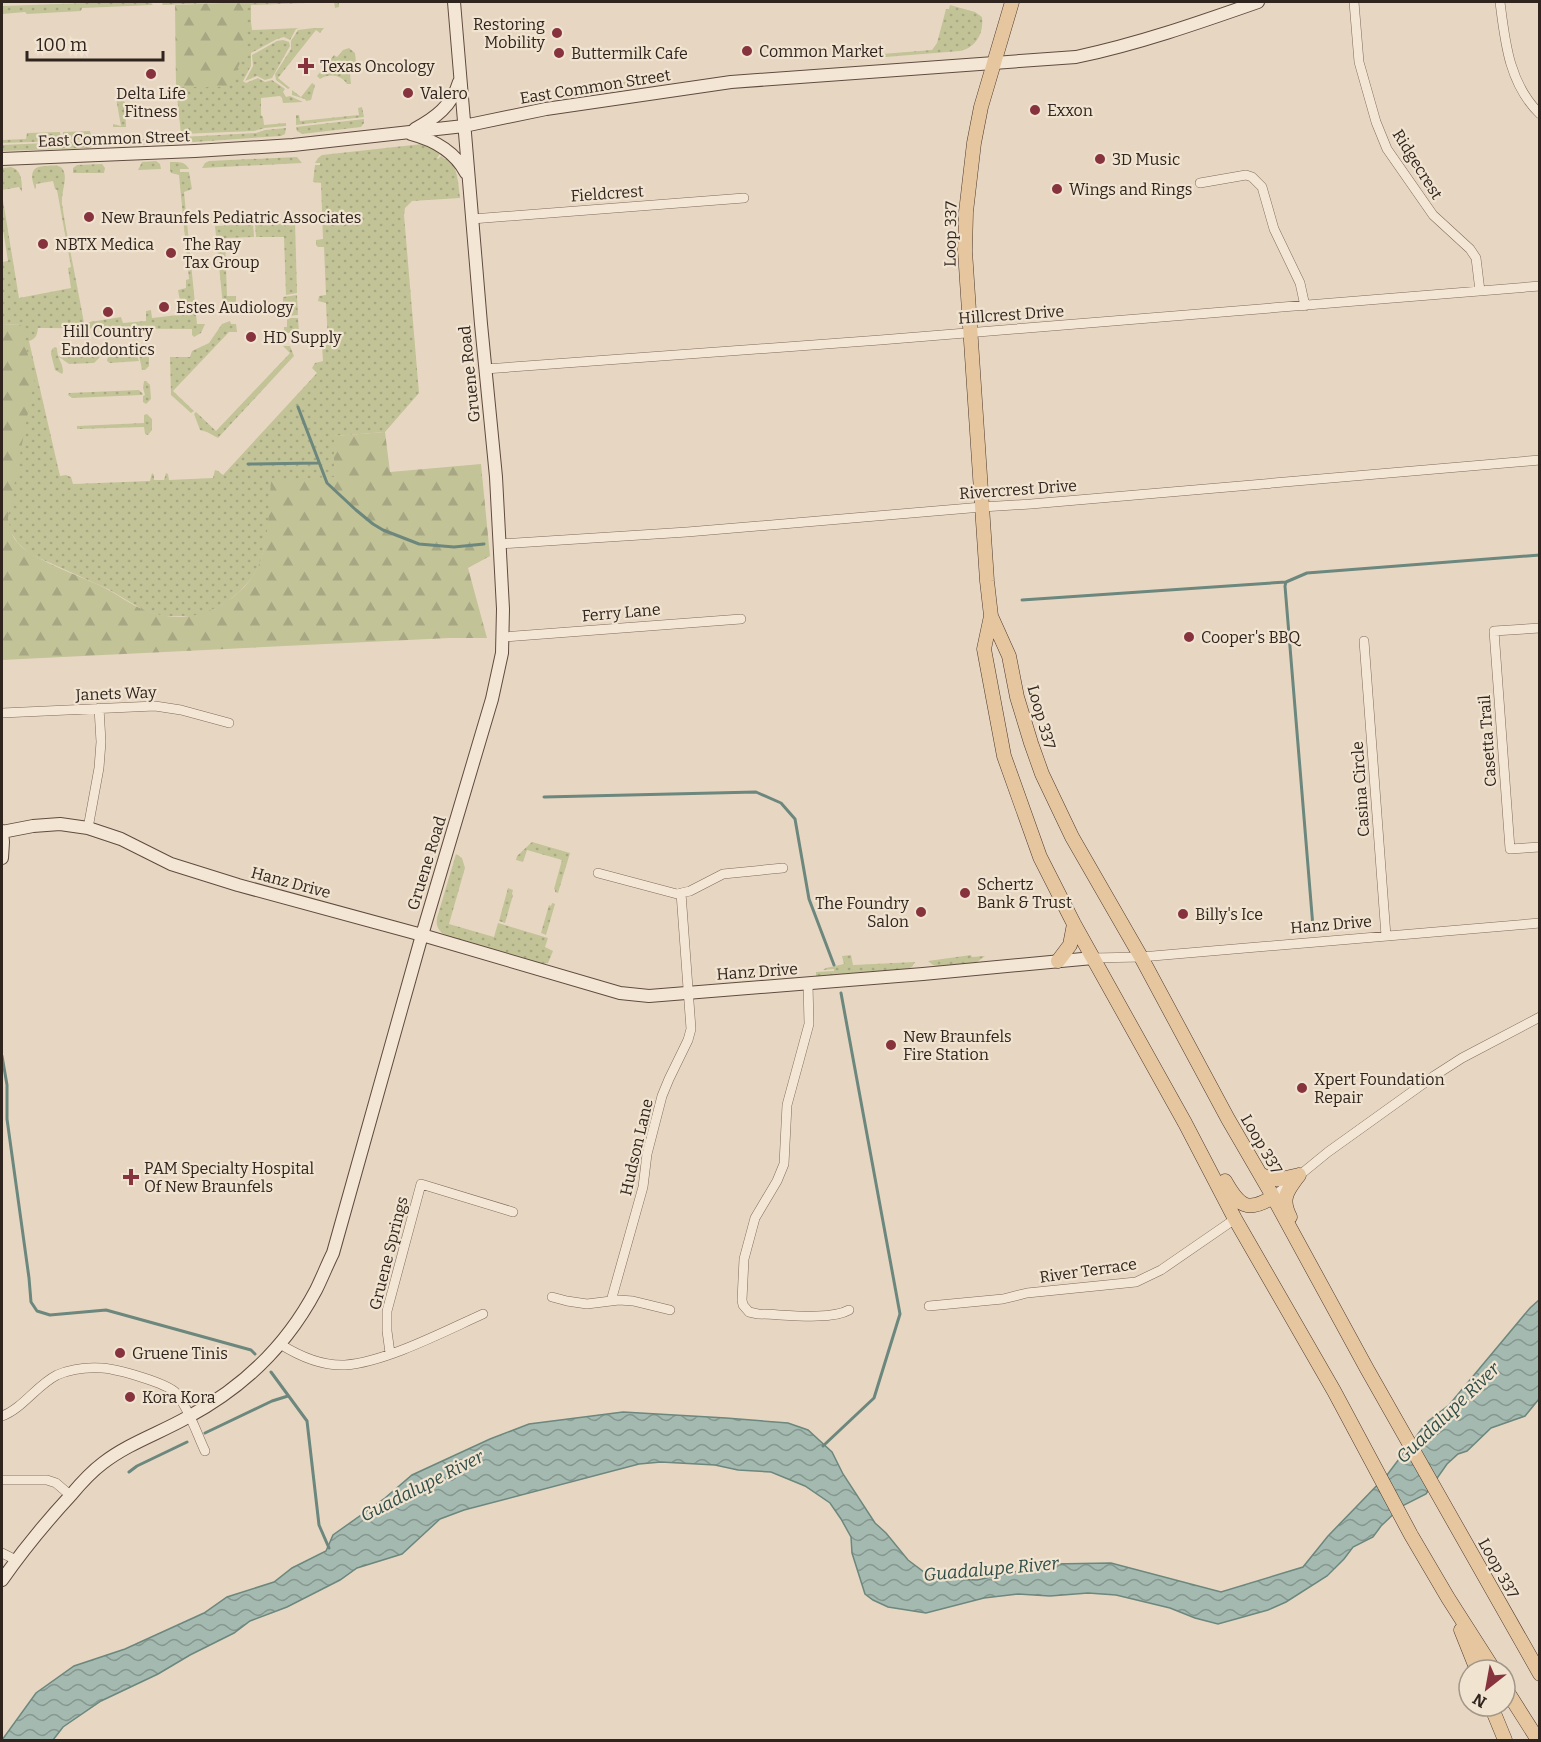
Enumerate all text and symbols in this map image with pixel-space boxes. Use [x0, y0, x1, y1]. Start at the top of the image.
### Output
place label: Restoring Mobility [473, 15, 546, 52]
scale bar [27, 24, 164, 62]
marker: Restoring Mobility [550, 26, 564, 40]
text: 100 m [36, 34, 87, 56]
place label: Common Market [759, 42, 884, 61]
place label: Buttermilk Cafe [571, 44, 688, 63]
marker: Common Market [740, 44, 754, 58]
marker: Buttermilk Cafe [552, 46, 566, 60]
marker: Texas Oncology [297, 57, 315, 75]
place label: Texas Oncology [320, 57, 435, 76]
street label: East Common Street [518, 65, 672, 108]
marker: Delta Life Fitness [144, 67, 158, 81]
place label: Delta Life Fitness [116, 84, 186, 121]
place label: Valero [420, 84, 468, 103]
marker: Valero [401, 86, 415, 100]
place label: Exxon [1047, 101, 1093, 120]
marker: Exxon [1028, 103, 1042, 117]
street label: East Common Street [38, 126, 191, 151]
street label: Ridgecrest [1389, 126, 1447, 203]
place label: 3D Music [1112, 150, 1180, 169]
marker: 3D Music [1093, 152, 1107, 166]
place label: Wings and Rings [1069, 180, 1192, 199]
street label: Fieldcrest [570, 181, 644, 206]
marker: Wings and Rings [1050, 182, 1064, 196]
street label: Loop 337 [940, 201, 961, 267]
place label: New Braunfels Pediatric Associates [101, 208, 361, 227]
marker: New Braunfels Pediatric Associates [82, 210, 96, 224]
place label: NBTX Medica [55, 235, 154, 254]
place label: The Ray Tax Group [183, 235, 259, 272]
marker: NBTX Medica [36, 237, 50, 251]
marker: The Ray Tax Group [164, 246, 178, 260]
place label: Estes Audiology [176, 298, 294, 317]
marker: Estes Audiology [157, 300, 171, 314]
street label: Hillcrest Drive [957, 301, 1065, 328]
marker: Hill Country Endodontics [101, 305, 115, 319]
place label: Hill Country Endodontics [61, 322, 155, 359]
street label: Gruene Road [455, 324, 484, 423]
place label: HD Supply [263, 328, 342, 347]
marker: HD Supply [244, 330, 258, 344]
street label: Rivercrest Drive [959, 476, 1077, 503]
street label: Ferry Lane [581, 600, 661, 625]
place label: Cooper's BBQ [1201, 628, 1301, 647]
marker: Cooper's BBQ [1182, 630, 1196, 644]
street label: Janets Way [74, 683, 157, 704]
street label: Loop 337 [1023, 683, 1060, 751]
street label: Casetta Trail [1475, 694, 1500, 788]
street label: Casina Circle [1348, 740, 1373, 837]
street label: Gruene Road [403, 813, 450, 912]
street label: Hanz Drive [249, 863, 333, 902]
place label: Schertz Bank & Trust [977, 875, 1072, 912]
marker: Schertz Bank & Trust [958, 886, 972, 900]
place label: The Foundry Salon [815, 894, 910, 931]
marker: The Foundry Salon [914, 905, 928, 919]
place label: Billy's Ice [1195, 905, 1263, 924]
marker: Billy's Ice [1176, 907, 1190, 921]
street label: Hanz Drive [1290, 911, 1373, 938]
street label: Hanz Drive [716, 959, 798, 984]
place label: New Braunfels Fire Station [903, 1027, 1012, 1064]
marker: New Braunfels Fire Station [884, 1038, 898, 1052]
place label: Xpert Foundation Repair [1314, 1070, 1445, 1107]
marker: Xpert Foundation Repair [1295, 1081, 1309, 1095]
street label: Hudson Lane [616, 1097, 657, 1197]
street label: Loop 337 [1237, 1111, 1286, 1177]
place label: PAM Specialty Hospital Of New Braunfels [144, 1159, 315, 1196]
marker: PAM Specialty Hospital Of New Braunfels [122, 1168, 140, 1186]
street label: Gruene Springs [365, 1194, 412, 1312]
street label: River Terrace [1038, 1254, 1138, 1287]
place label: Gruene Tinis [132, 1344, 228, 1363]
marker: Gruene Tinis [113, 1346, 127, 1360]
water label: Guadalupe River [1392, 1358, 1505, 1468]
place label: Kora Kora [142, 1388, 216, 1407]
marker: Kora Kora [123, 1390, 137, 1404]
water label: Guadalupe River [357, 1445, 488, 1527]
street label: Loop 337 [1474, 1535, 1523, 1602]
water label: Guadalupe River [923, 1552, 1060, 1586]
north arrow [1457, 1658, 1517, 1718]
text: N [1469, 1689, 1490, 1712]

